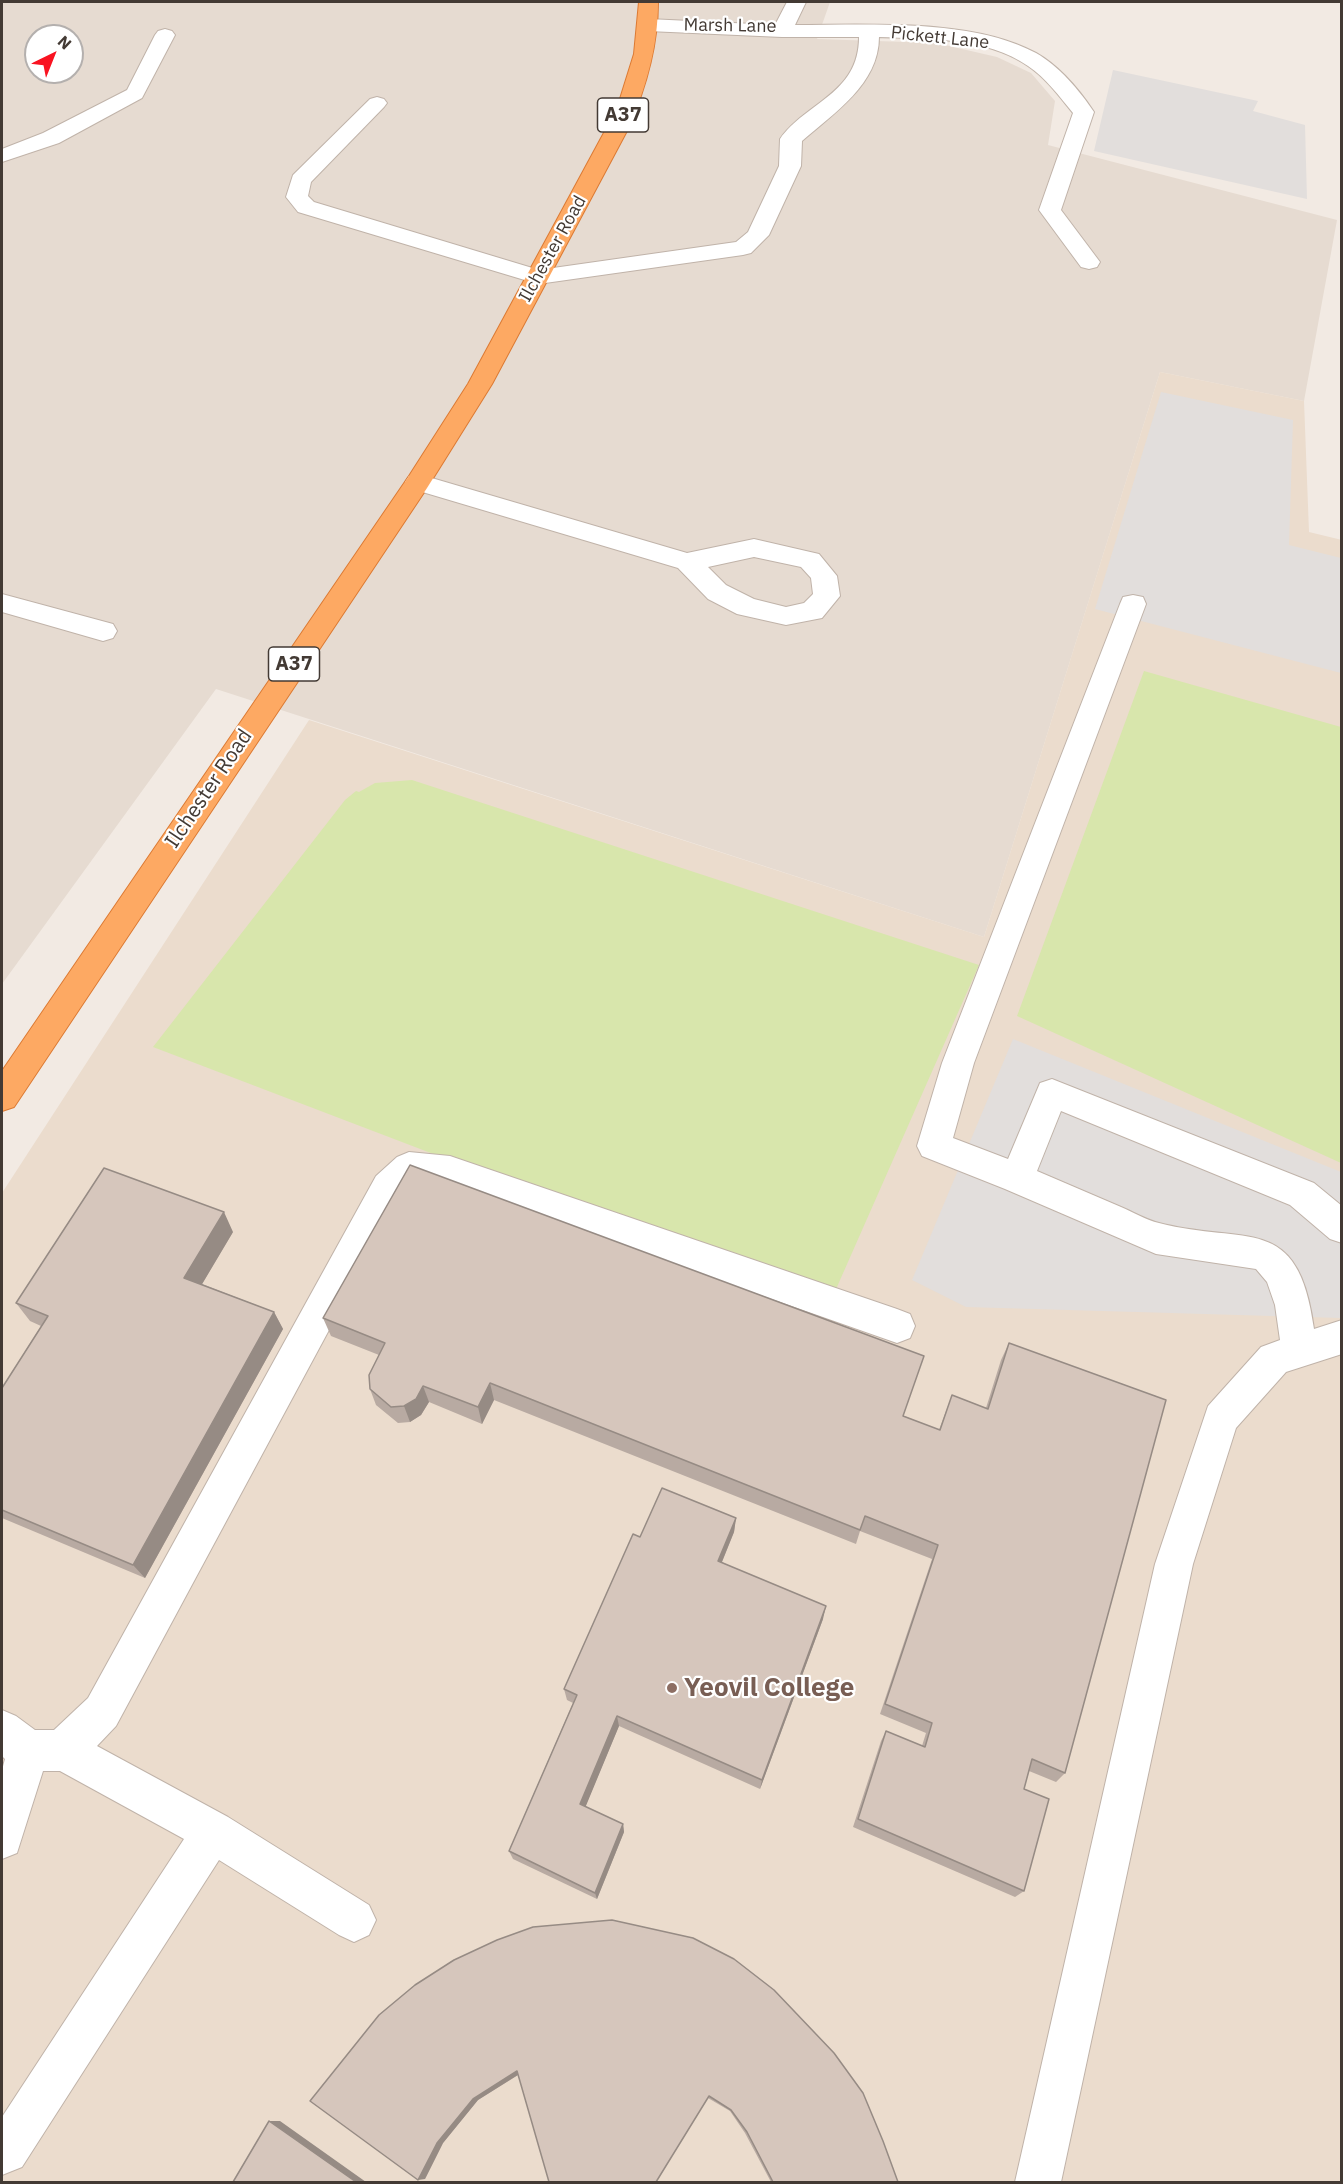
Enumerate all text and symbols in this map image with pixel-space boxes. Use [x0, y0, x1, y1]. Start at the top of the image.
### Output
street label: Marsh Lane [683, 14, 777, 38]
street label: Pickett Lane [890, 22, 990, 54]
north arrow [24, 24, 84, 84]
text: N [54, 31, 76, 54]
road number: A37 [598, 98, 648, 132]
street label: Ilchester Road [515, 192, 591, 306]
road number: A37 [268, 647, 320, 681]
street label: Ilchester Road [160, 725, 258, 853]
place label: Yeovil College [684, 1672, 854, 1704]
marker: Yeovil College [665, 1681, 679, 1695]

